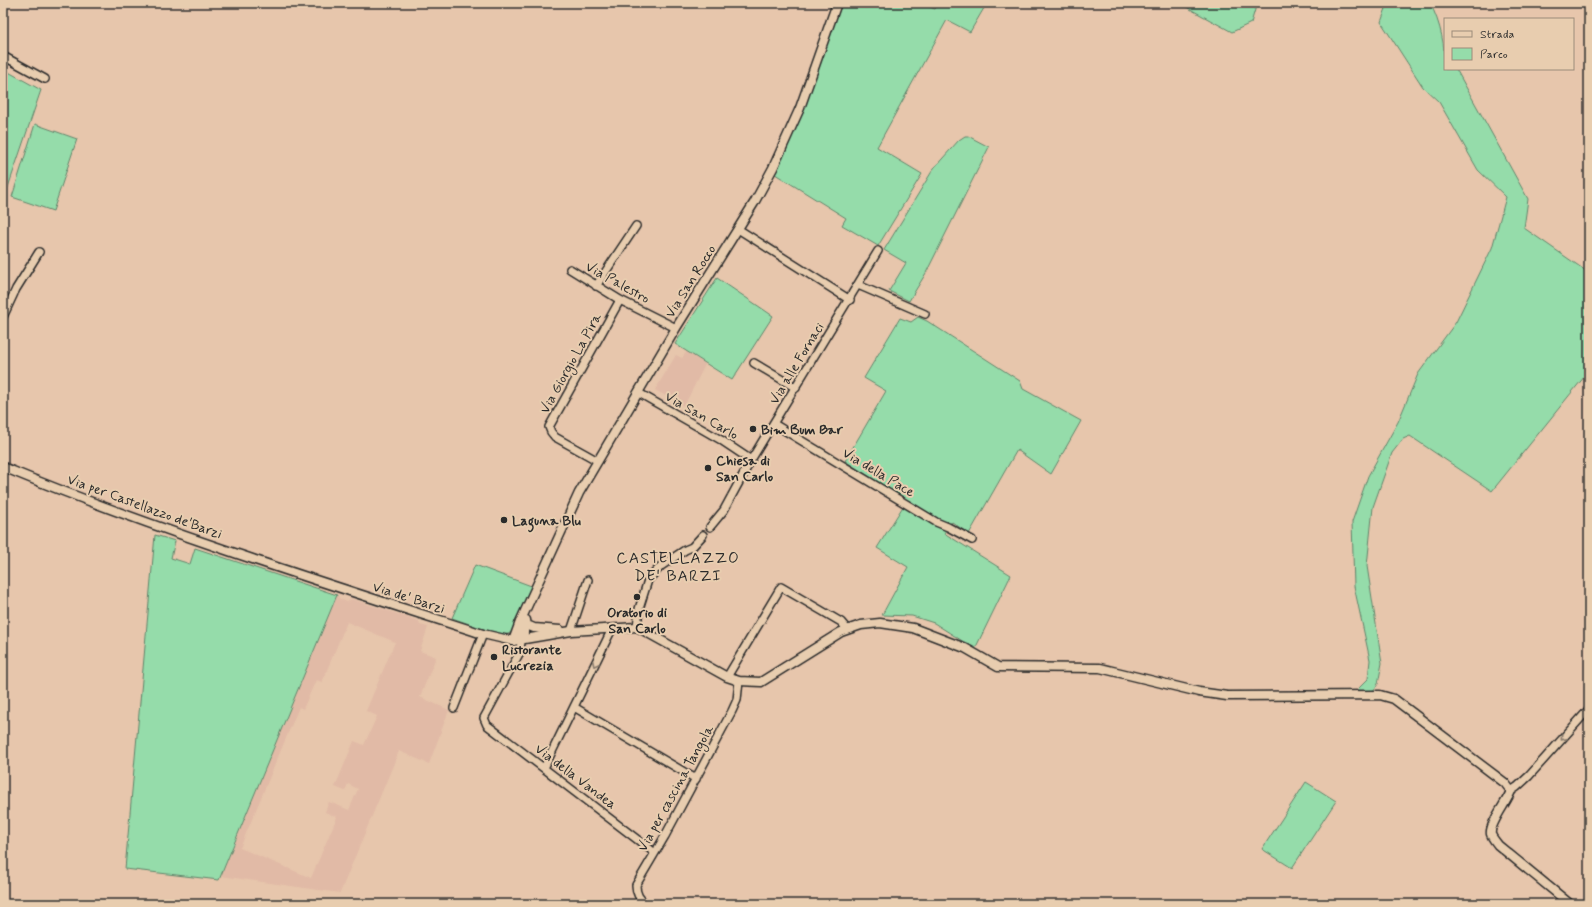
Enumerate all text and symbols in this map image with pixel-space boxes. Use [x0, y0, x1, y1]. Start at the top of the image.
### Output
legend [1444, 18, 1574, 70]
text: Strada [1480, 27, 1514, 43]
text: Parco [1480, 47, 1508, 63]
street label: Via San Rocco [661, 242, 720, 321]
street label: Via Palestro [582, 258, 653, 308]
street label: Via Giorgio La Pira [536, 310, 607, 417]
street label: Via alle Fornaci [765, 319, 828, 408]
street label: Via San Carlo [662, 388, 742, 444]
place label: Bim Bum Bar [761, 421, 843, 439]
marker: Bim Bum Bar [748, 424, 758, 434]
street label: Via della Pace [839, 444, 918, 502]
place label: Chiesa di San Carlo [716, 452, 774, 486]
marker: Chiesa di San Carlo [703, 463, 713, 473]
street label: Via per Castellazzo de'Barzi [65, 471, 225, 543]
place label: Laguna Blu [512, 512, 582, 533]
marker: Laguna Blu [499, 515, 509, 525]
district label: CASTELLAZZO DE' BARZI [616, 548, 740, 587]
street label: Via de' Barzi [370, 578, 447, 618]
marker: Oratorio di San Carlo [632, 592, 642, 602]
place label: Oratorio di San Carlo [607, 604, 667, 638]
place label: Ristorante Lucrezia [502, 641, 562, 675]
marker: Ristorante Lucrezia [489, 652, 499, 662]
one-way arrow [592, 659, 600, 667]
street label: Via per cascina Tangola [634, 722, 719, 855]
one-way arrow [1561, 733, 1568, 741]
street label: Via della Vandea [531, 740, 620, 813]

